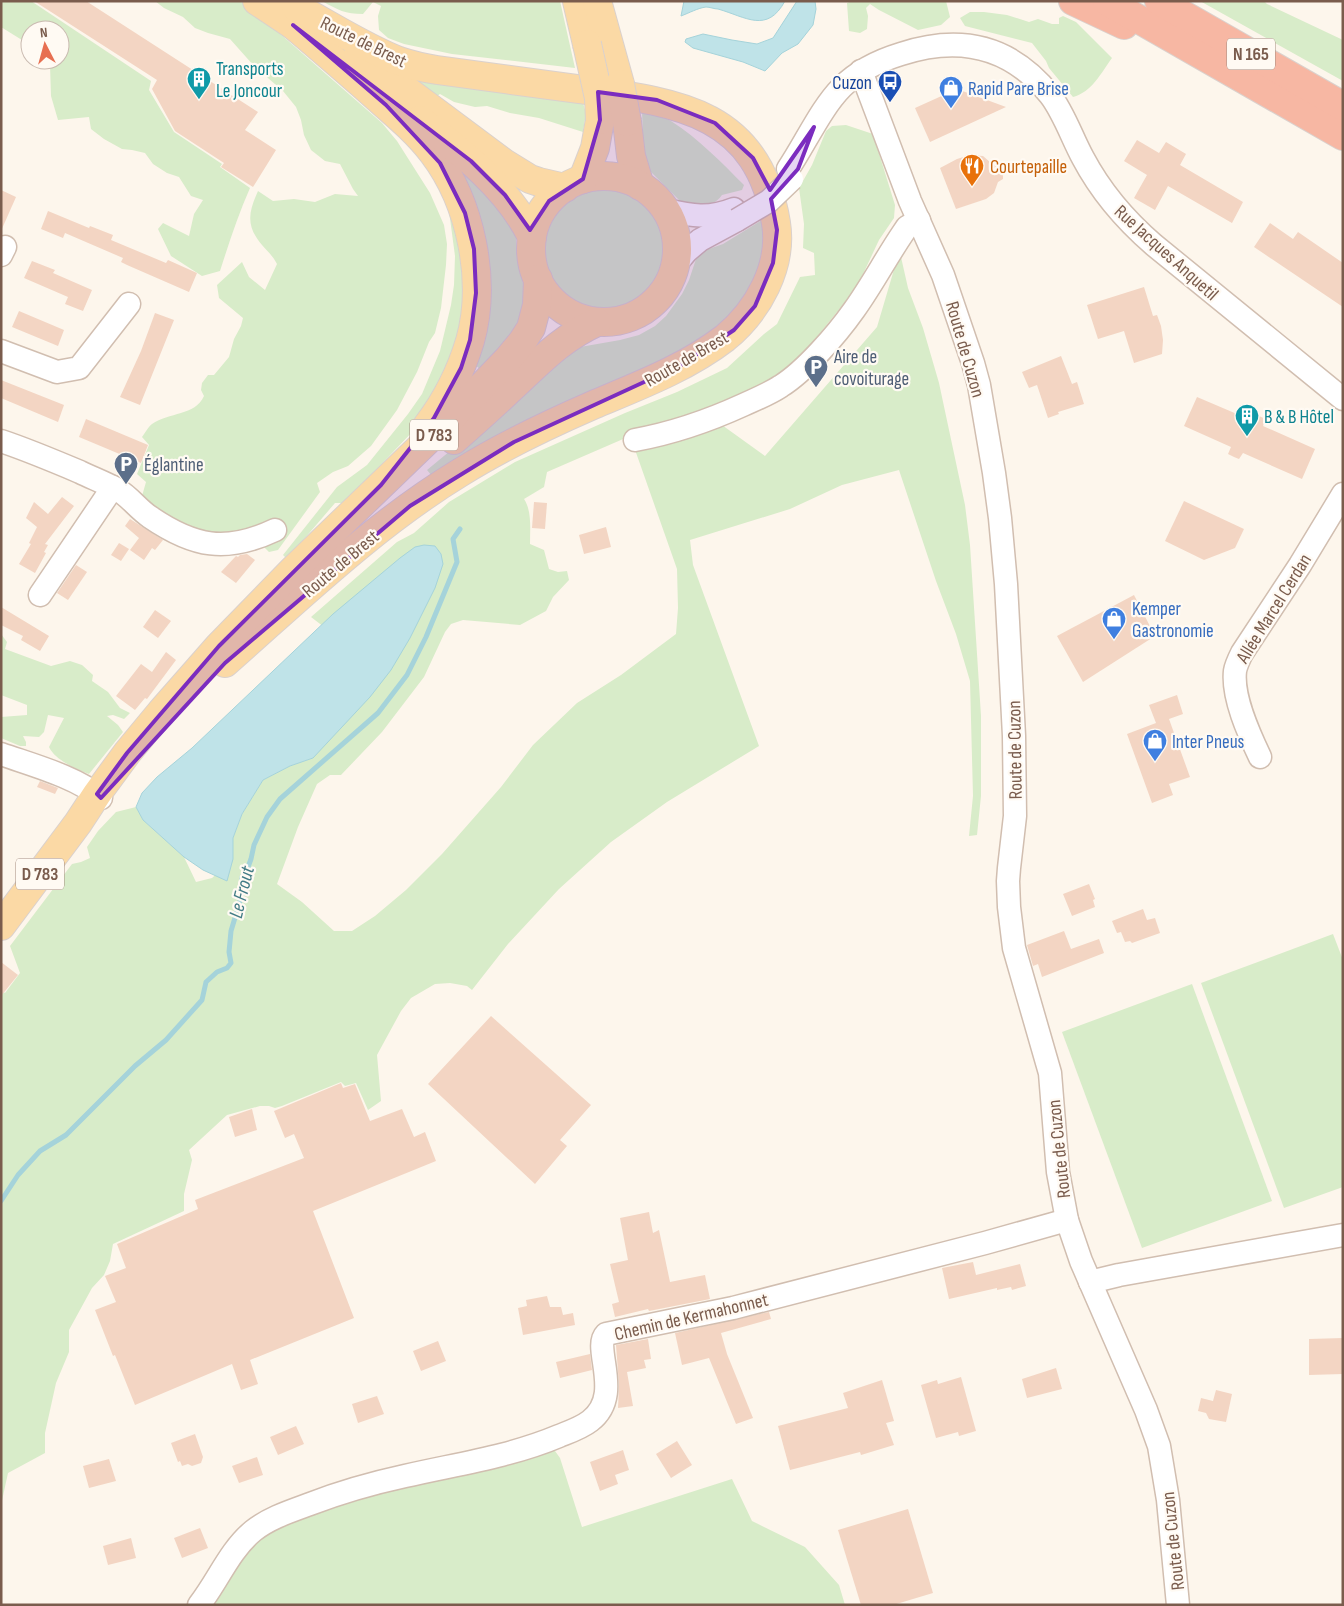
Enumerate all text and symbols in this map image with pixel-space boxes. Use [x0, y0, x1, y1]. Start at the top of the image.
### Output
street label: Route de Brest [316, 12, 410, 73]
north arrow [20, 20, 70, 70]
text: N [39, 24, 48, 41]
road number: N 165 [1227, 39, 1275, 70]
place label: Transports Le Joncour [216, 58, 284, 103]
building icon: Transports Le Joncour [186, 66, 212, 100]
bus stop icon: Cuzon [877, 69, 903, 103]
place label: Cuzon [832, 72, 872, 95]
shop icon: Rapid Pare Brise [938, 75, 964, 109]
place label: Rapid Pare Brise [968, 78, 1069, 101]
restaurant icon: Courtepaille [959, 153, 985, 187]
place label: Courtepaille [990, 156, 1067, 179]
street label: Rue Jacques Anquetil [1109, 200, 1223, 306]
street label: Route de Cuzon [940, 299, 989, 400]
street label: Route de Brest [641, 326, 733, 393]
place label: Aire de covoiturage [833, 346, 909, 391]
parking icon: Aire de covoiturage [803, 354, 829, 388]
building icon: B & B Hôtel [1234, 403, 1260, 437]
place label: B & B Hôtel [1264, 406, 1334, 429]
road number: D 783 [410, 420, 458, 450]
parking icon: Églantine [113, 451, 139, 485]
place label: Églantine [144, 454, 204, 477]
street label: Route de Brest [298, 525, 384, 603]
street label: Allée Marcel Cerdan [1231, 550, 1317, 668]
place label: Kemper Gastronomie [1132, 598, 1214, 643]
shop icon: Kemper Gastronomie [1101, 606, 1127, 640]
street label: Route de Cuzon [1003, 700, 1028, 800]
shop icon: Inter Pneus [1142, 728, 1168, 762]
place label: Inter Pneus [1172, 731, 1245, 754]
road number: D 783 [16, 859, 64, 890]
water label: Le Frout [224, 863, 260, 921]
street label: Route de Cuzon [1043, 1098, 1076, 1199]
street label: Chemin de Kermahonnet [612, 1289, 771, 1346]
street label: Route de Cuzon [1157, 1490, 1190, 1591]

